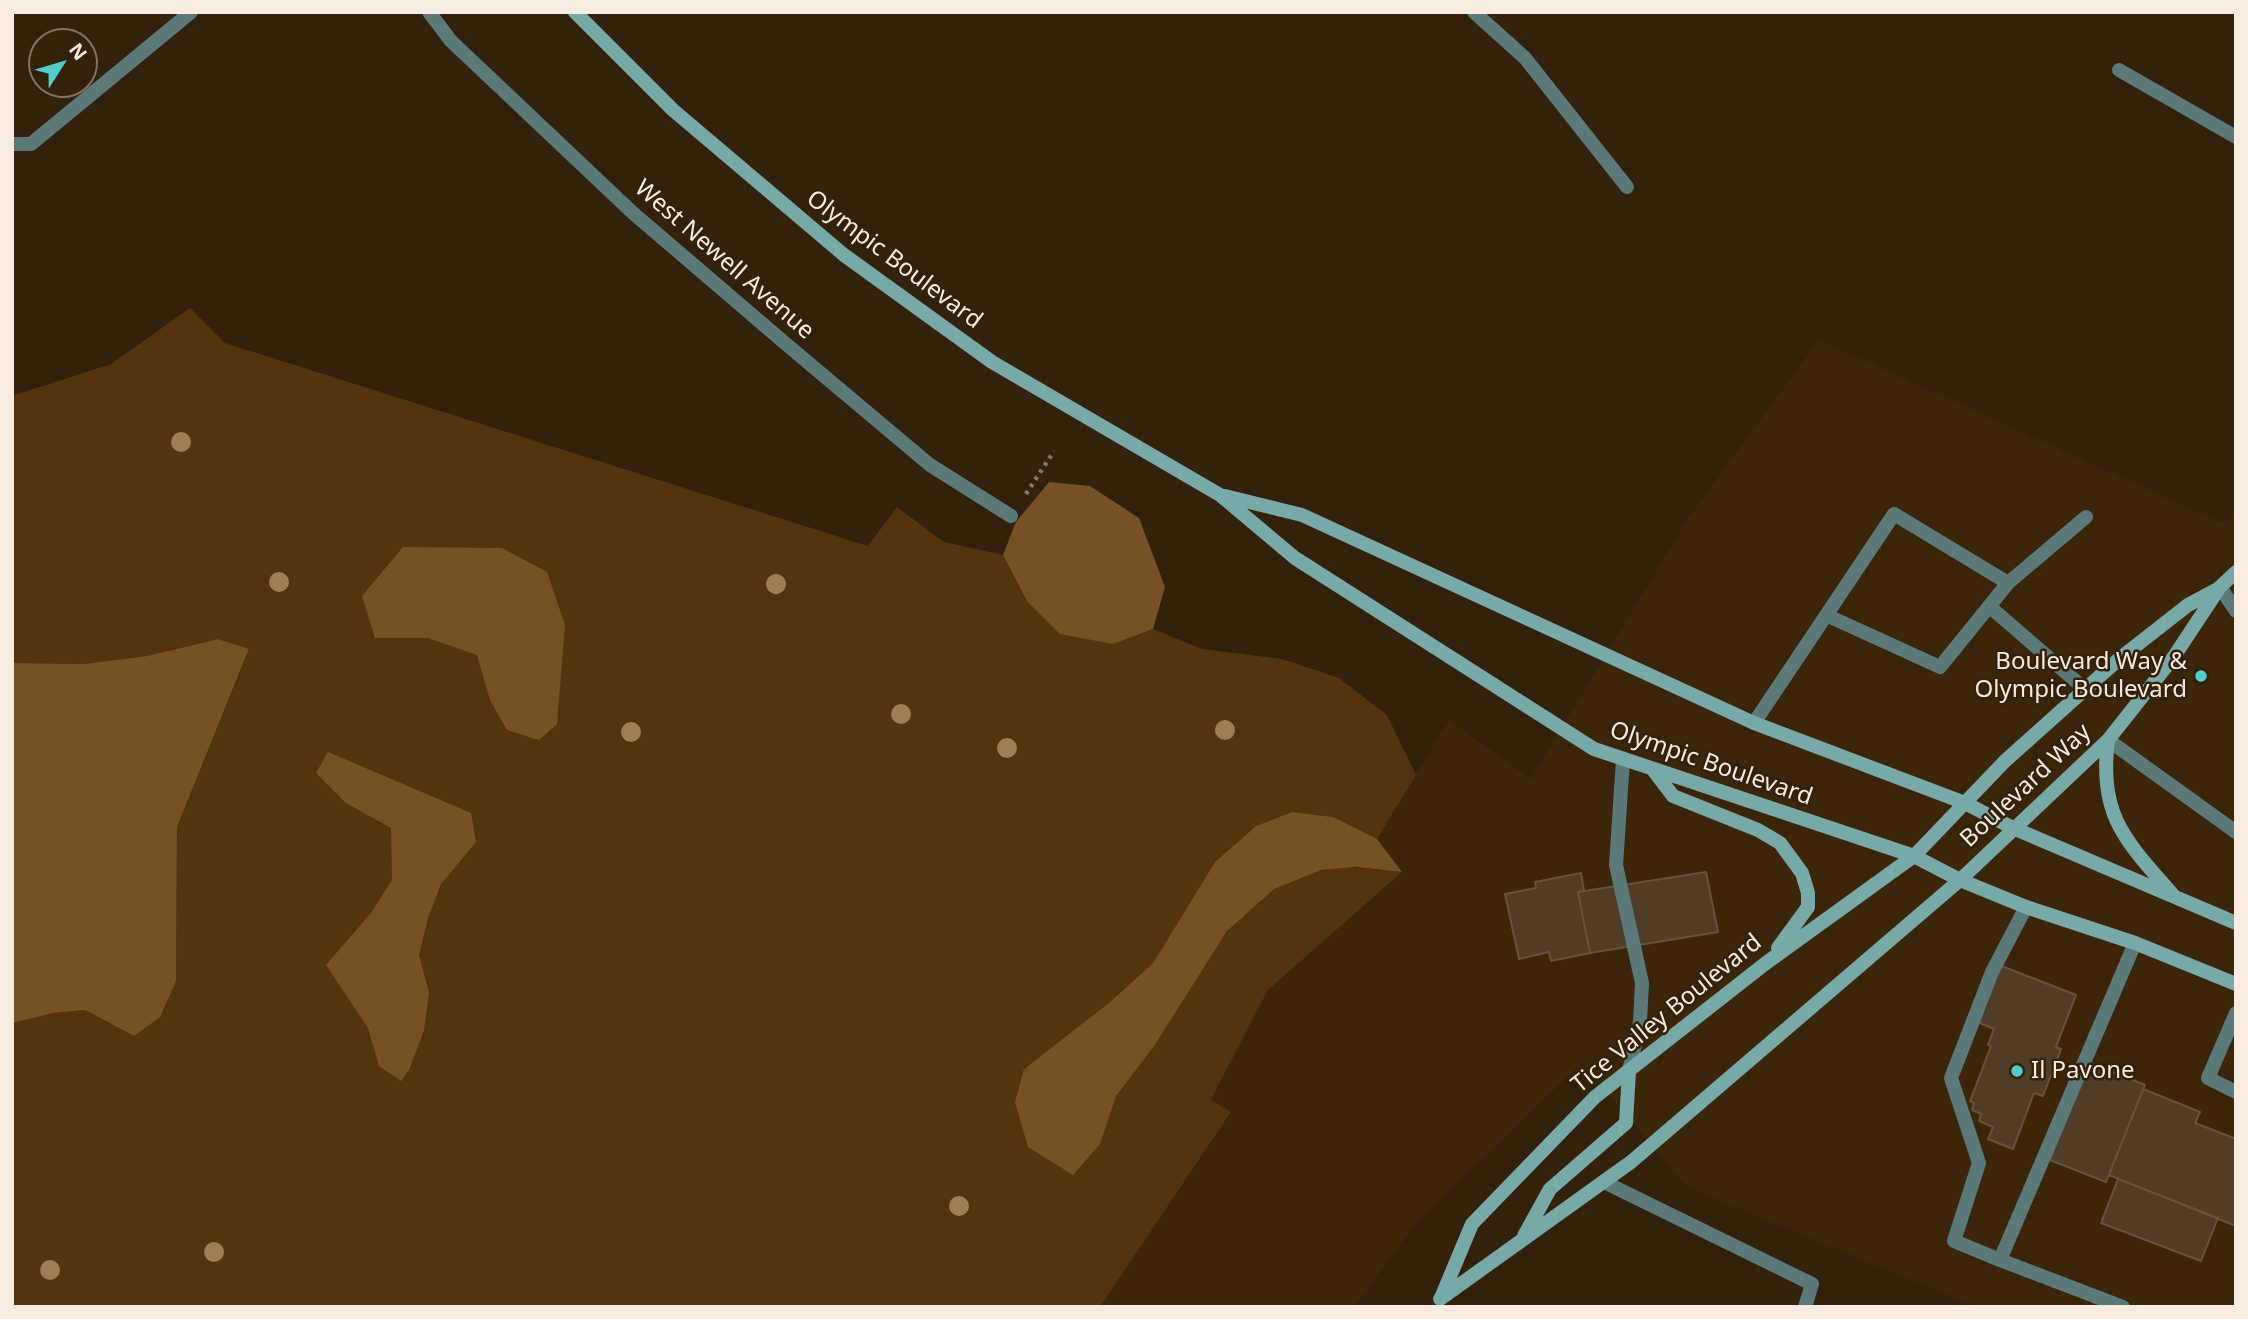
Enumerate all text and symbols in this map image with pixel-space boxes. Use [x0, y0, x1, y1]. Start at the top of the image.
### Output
north arrow [28, 28, 98, 98]
text: N [63, 38, 93, 66]
street label: West Newell Avenue [628, 174, 820, 346]
street label: Olympic Boulevard [801, 185, 987, 335]
place label: Boulevard Way & Olympic Boulevard [1975, 648, 2187, 704]
marker: Boulevard Way & Olympic Boulevard [2193, 668, 2209, 684]
street label: Olympic Boulevard [1606, 716, 1816, 812]
street label: Boulevard Way [1955, 718, 2097, 854]
street label: Tice Valley Boulevard [1566, 928, 1768, 1100]
place label: Il Pavone [2031, 1057, 2135, 1085]
marker: Il Pavone [2009, 1063, 2025, 1079]

